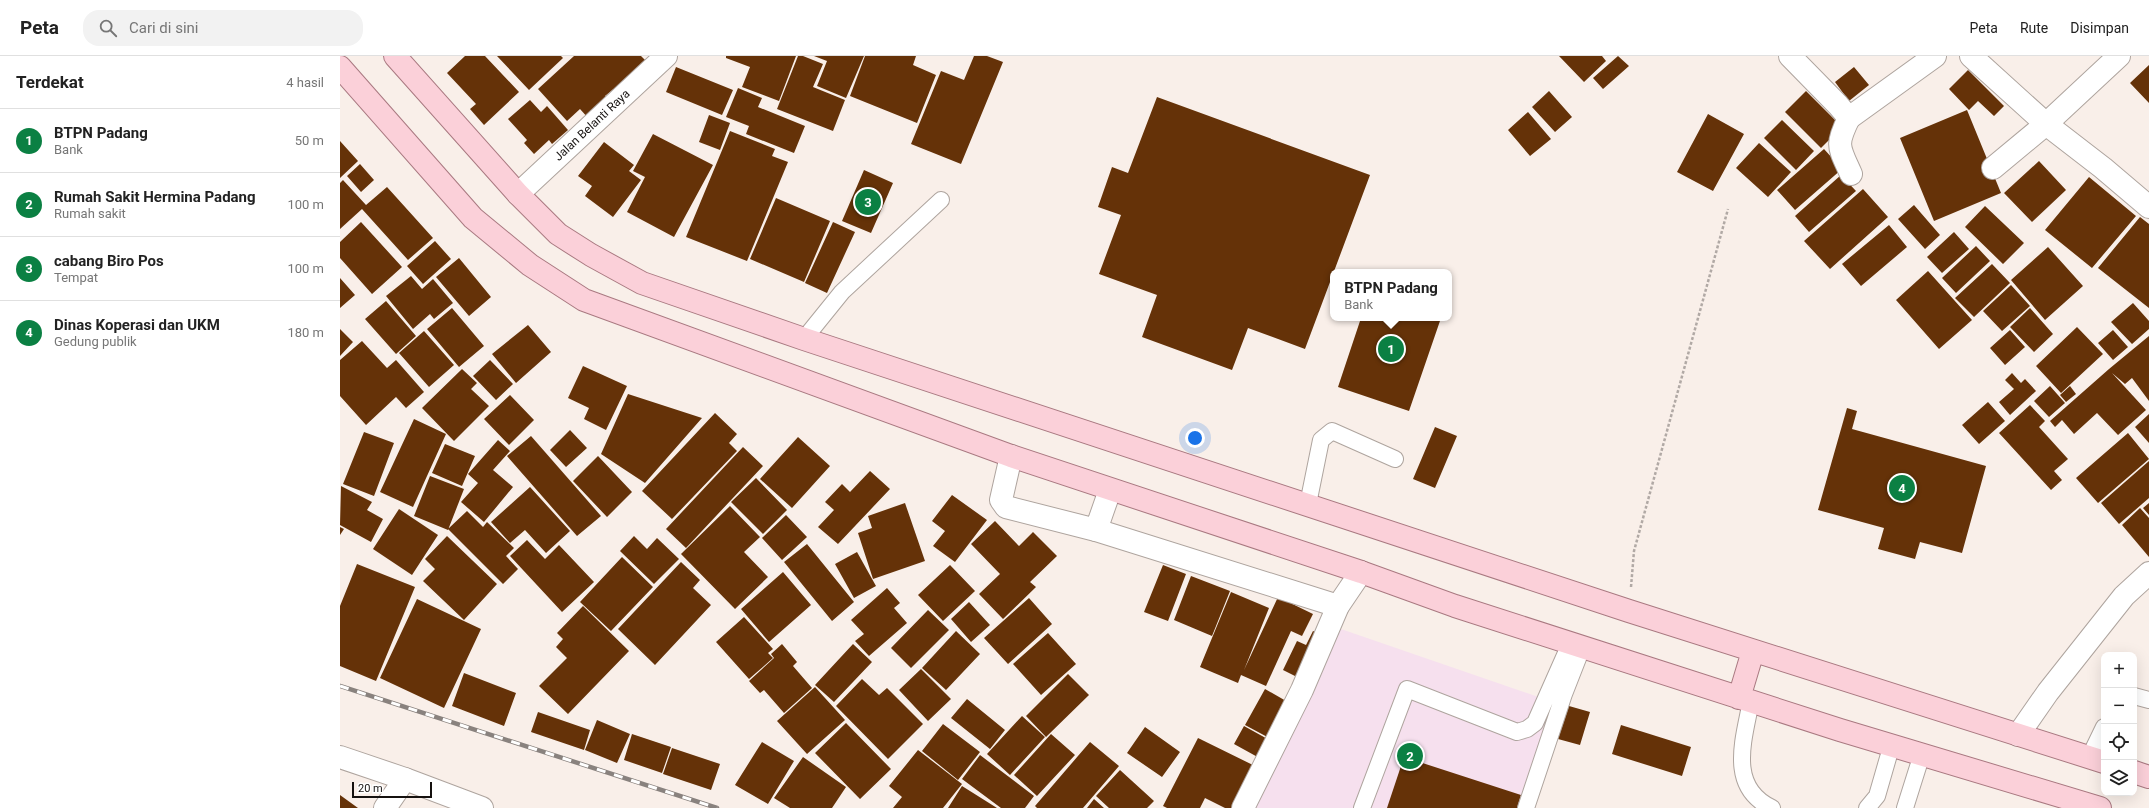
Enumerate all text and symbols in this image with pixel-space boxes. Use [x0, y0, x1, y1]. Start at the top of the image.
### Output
search box [83, 10, 363, 46]
text: Peta [20, 16, 59, 39]
icon: search [97, 17, 119, 39]
text: Cari di sini [129, 19, 199, 37]
text: Peta [1970, 20, 1998, 36]
text: Rute [2020, 20, 2048, 36]
text: Disimpan [2070, 20, 2129, 36]
text: Terdekat [16, 72, 84, 92]
text: 4 hasil [286, 75, 324, 90]
street label: Jalan Belanti Raya [551, 87, 632, 164]
text: BTPN Padang [54, 124, 148, 142]
text: 1 [25, 133, 33, 148]
text: 50 m [295, 133, 324, 148]
text: Bank [54, 142, 83, 157]
pin: 3 [855, 187, 881, 217]
text: Rumah Sakit Hermina Padang [54, 188, 256, 206]
text: 2 [25, 197, 33, 212]
text: 100 m [287, 197, 324, 212]
text: Rumah sakit [54, 206, 126, 221]
text: cabang Biro Pos [54, 252, 164, 270]
text: 3 [25, 261, 33, 276]
text: 100 m [287, 261, 324, 276]
popup [1330, 269, 1452, 321]
text: Tempat [54, 270, 98, 285]
text: BTPN Padang [1344, 279, 1438, 297]
text: Bank [1344, 297, 1373, 312]
text: Dinas Koperasi dan UKM [54, 316, 220, 334]
text: 4 [25, 325, 33, 340]
text: 180 m [287, 325, 324, 340]
text: Gedung publik [54, 334, 137, 349]
pin: 1 [1378, 334, 1404, 364]
your location [1185, 428, 1205, 448]
pin: 4 [1889, 473, 1915, 503]
map controls [2101, 652, 2137, 796]
button: + [2101, 652, 2137, 688]
button: − [2101, 688, 2137, 724]
button: locate [2101, 724, 2137, 760]
pin: 2 [1397, 741, 1423, 771]
button: layers [2101, 760, 2137, 796]
scale bar [352, 780, 432, 799]
text: 20 m [358, 782, 383, 795]

